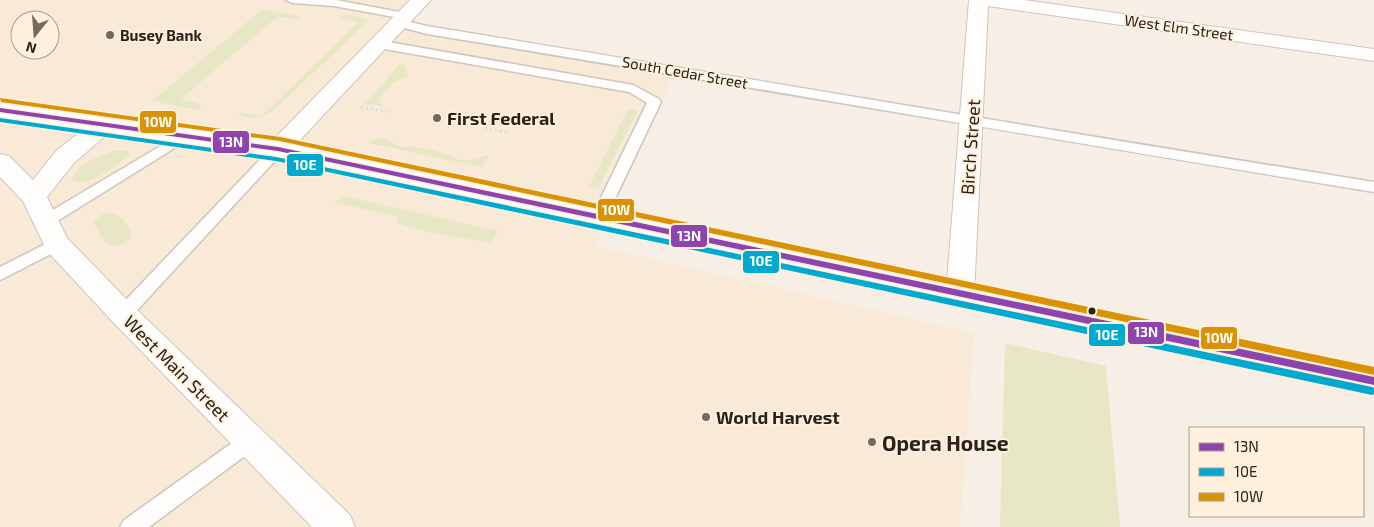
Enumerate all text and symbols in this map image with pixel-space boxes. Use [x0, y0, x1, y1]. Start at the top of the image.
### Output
north arrow [10, 10, 60, 60]
street label: West Elm Street [1123, 10, 1235, 44]
place label: Busey Bank [120, 26, 202, 45]
marker: Busey Bank [104, 29, 116, 41]
text: N [24, 38, 38, 58]
street label: South Cedar Street [621, 52, 750, 92]
street label: Birch Street [956, 98, 984, 196]
place label: First Federal [447, 107, 555, 129]
line badge: 10W [139, 110, 177, 134]
marker: First Federal [431, 112, 443, 124]
text: 10W [144, 113, 173, 130]
line badge: 13N [212, 130, 250, 154]
text: 13N [219, 133, 243, 150]
line badge: 10E [286, 153, 324, 177]
text: 10E [294, 156, 316, 173]
line badge: 10W [597, 198, 635, 222]
text: 10W [602, 201, 631, 218]
line badge: 13N [670, 224, 708, 248]
text: 13N [677, 227, 701, 244]
line badge: 10E [742, 250, 780, 274]
text: 10E [750, 252, 772, 269]
unlabelled marker [1087, 306, 1097, 316]
street label: West Main Street [119, 310, 235, 426]
line badge: 13N [1127, 321, 1165, 345]
line badge: 10E [1088, 323, 1126, 347]
text: 13N [1134, 323, 1158, 340]
text: 10E [1096, 326, 1118, 343]
line badge: 10W [1200, 326, 1238, 350]
text: 10W [1205, 329, 1234, 346]
place label: World Harvest [716, 406, 840, 428]
marker: World Harvest [700, 411, 712, 423]
legend [1189, 427, 1364, 517]
place label: Opera House [882, 430, 1009, 455]
marker: Opera House [866, 436, 878, 448]
text: 13N [1234, 437, 1259, 455]
text: 10E [1234, 462, 1257, 480]
text: 10W [1234, 487, 1263, 505]

